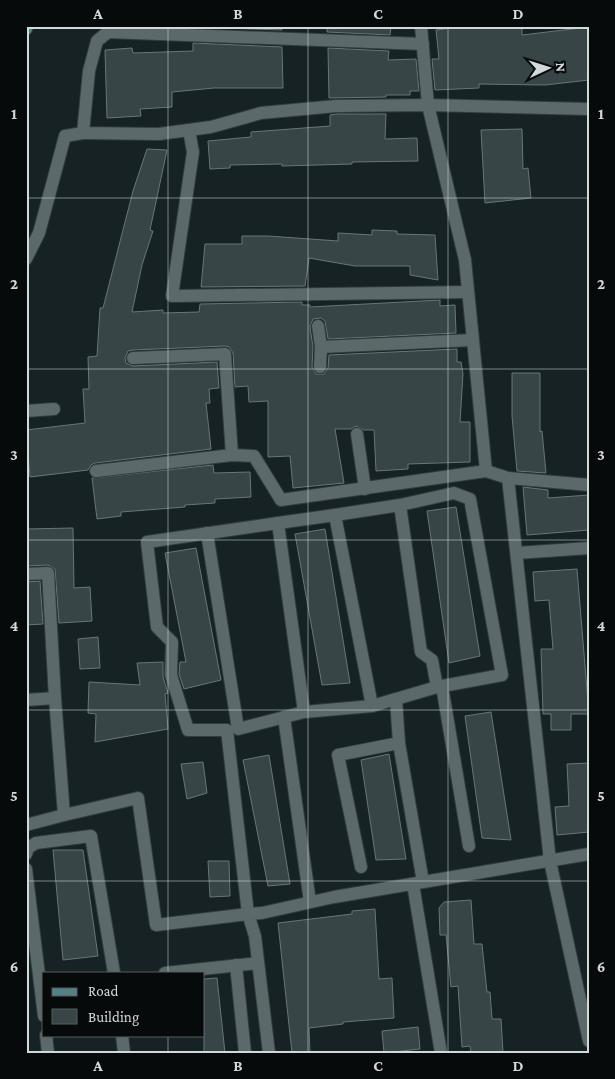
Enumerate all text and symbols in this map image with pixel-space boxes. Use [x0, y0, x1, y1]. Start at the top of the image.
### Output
text: A [92, 5, 103, 22]
text: B [233, 5, 243, 22]
text: C [373, 5, 383, 22]
text: D [512, 5, 524, 22]
north arrow [522, 42, 572, 92]
text: N [553, 62, 569, 73]
text: 1 [11, 105, 17, 122]
text: 1 [598, 105, 604, 122]
text: 2 [10, 275, 18, 292]
text: 2 [597, 275, 605, 292]
text: 3 [10, 446, 18, 463]
text: 3 [597, 446, 605, 463]
text: 4 [10, 617, 19, 634]
text: 4 [597, 617, 606, 634]
text: 5 [10, 787, 18, 804]
text: 5 [597, 787, 605, 804]
text: 6 [10, 958, 18, 975]
text: 6 [597, 958, 605, 975]
legend [42, 972, 205, 1036]
text: Road [88, 983, 119, 999]
text: Building [88, 1009, 139, 1026]
text: A [92, 1057, 103, 1074]
text: B [233, 1057, 243, 1074]
text: C [373, 1057, 383, 1074]
text: D [512, 1057, 524, 1074]

